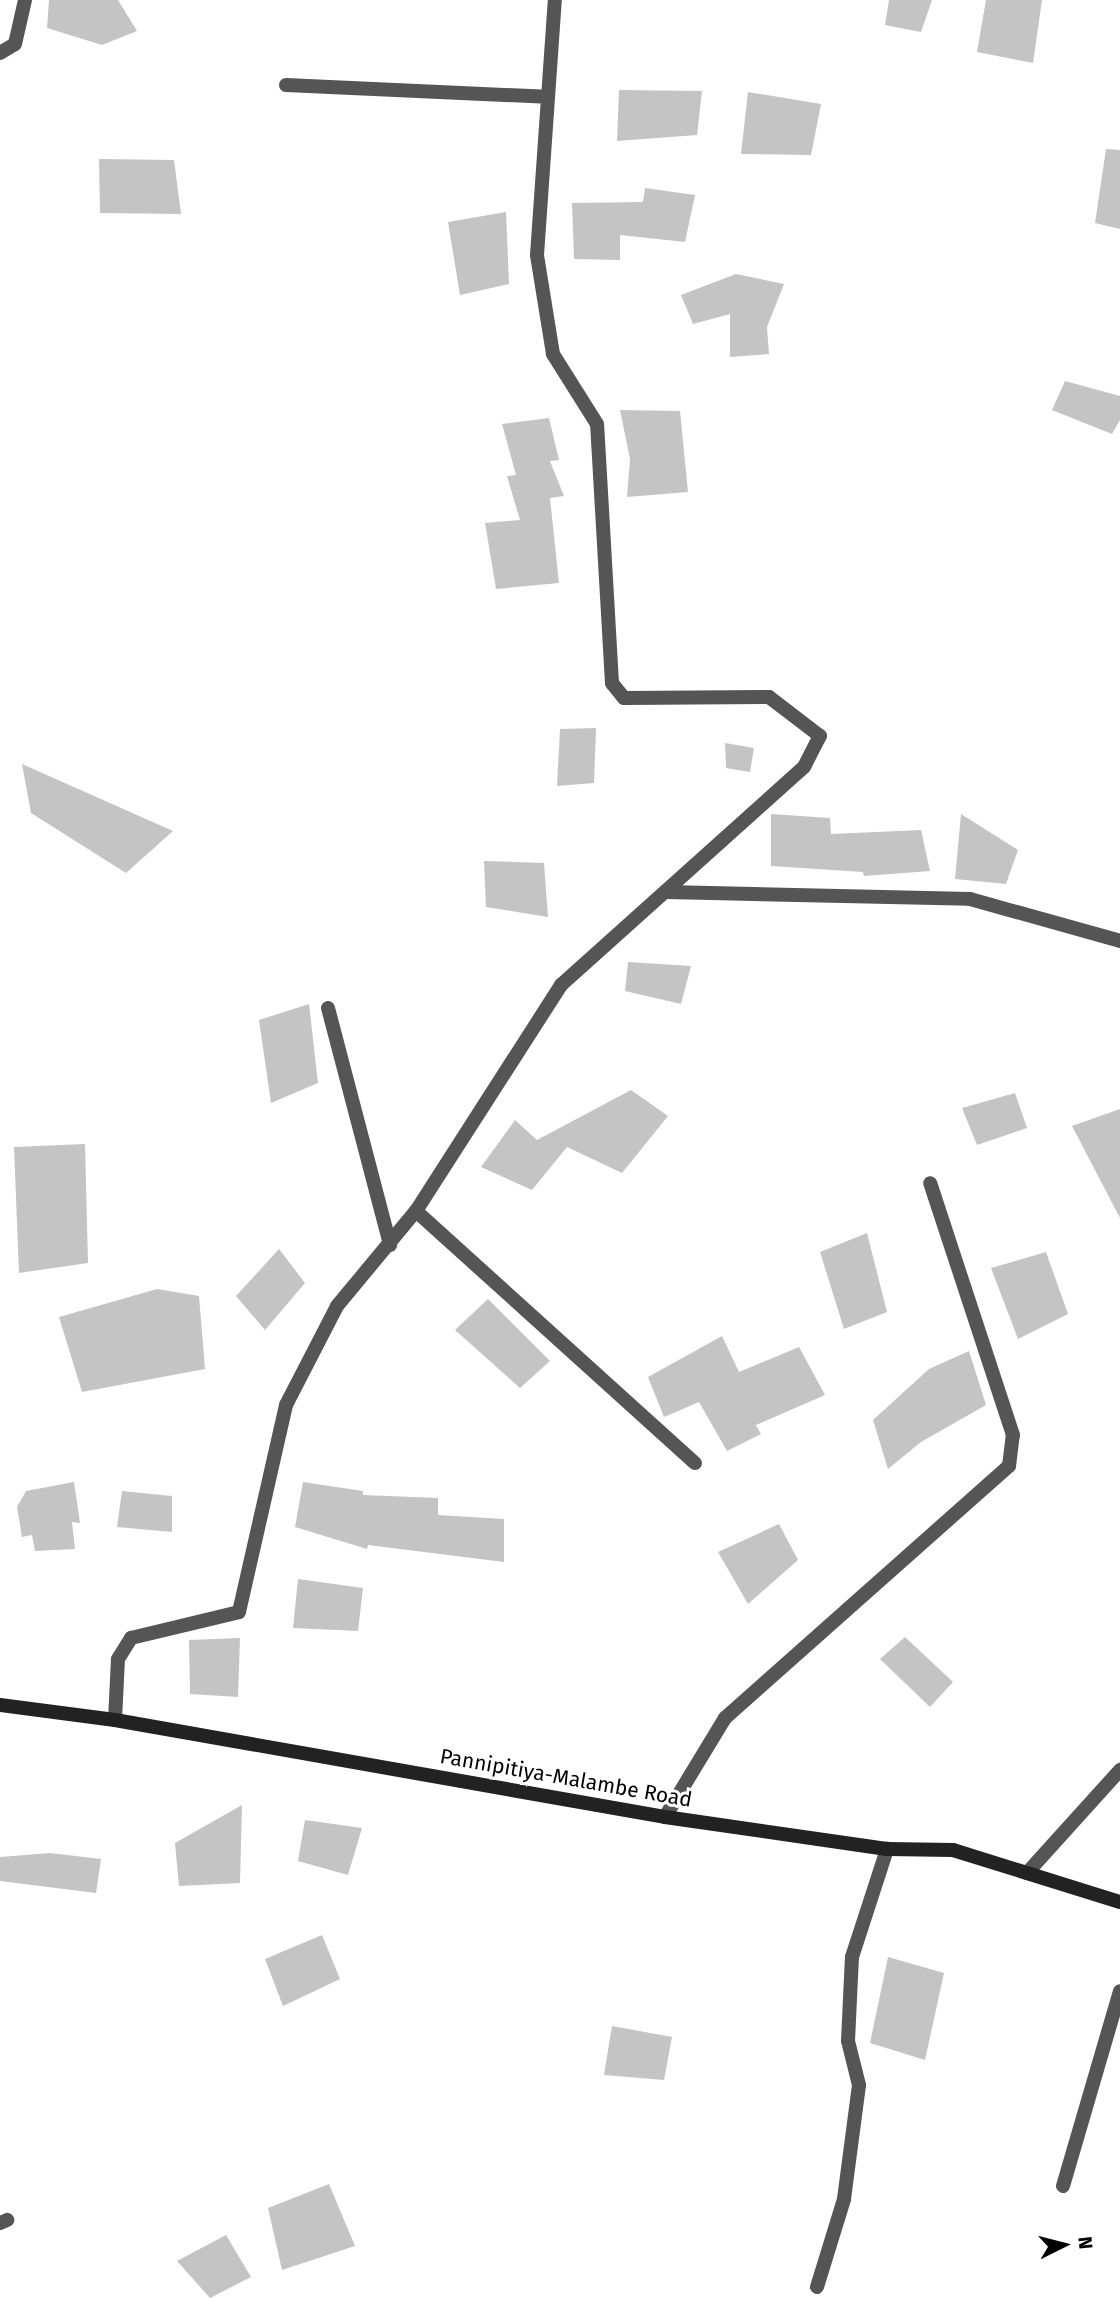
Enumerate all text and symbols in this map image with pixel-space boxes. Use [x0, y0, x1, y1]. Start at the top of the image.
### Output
street label: Pannipitiya-Malambe Road [438, 1743, 694, 1813]
north arrow [1029, 2210, 1099, 2280]
text: N [1073, 2235, 1097, 2250]

